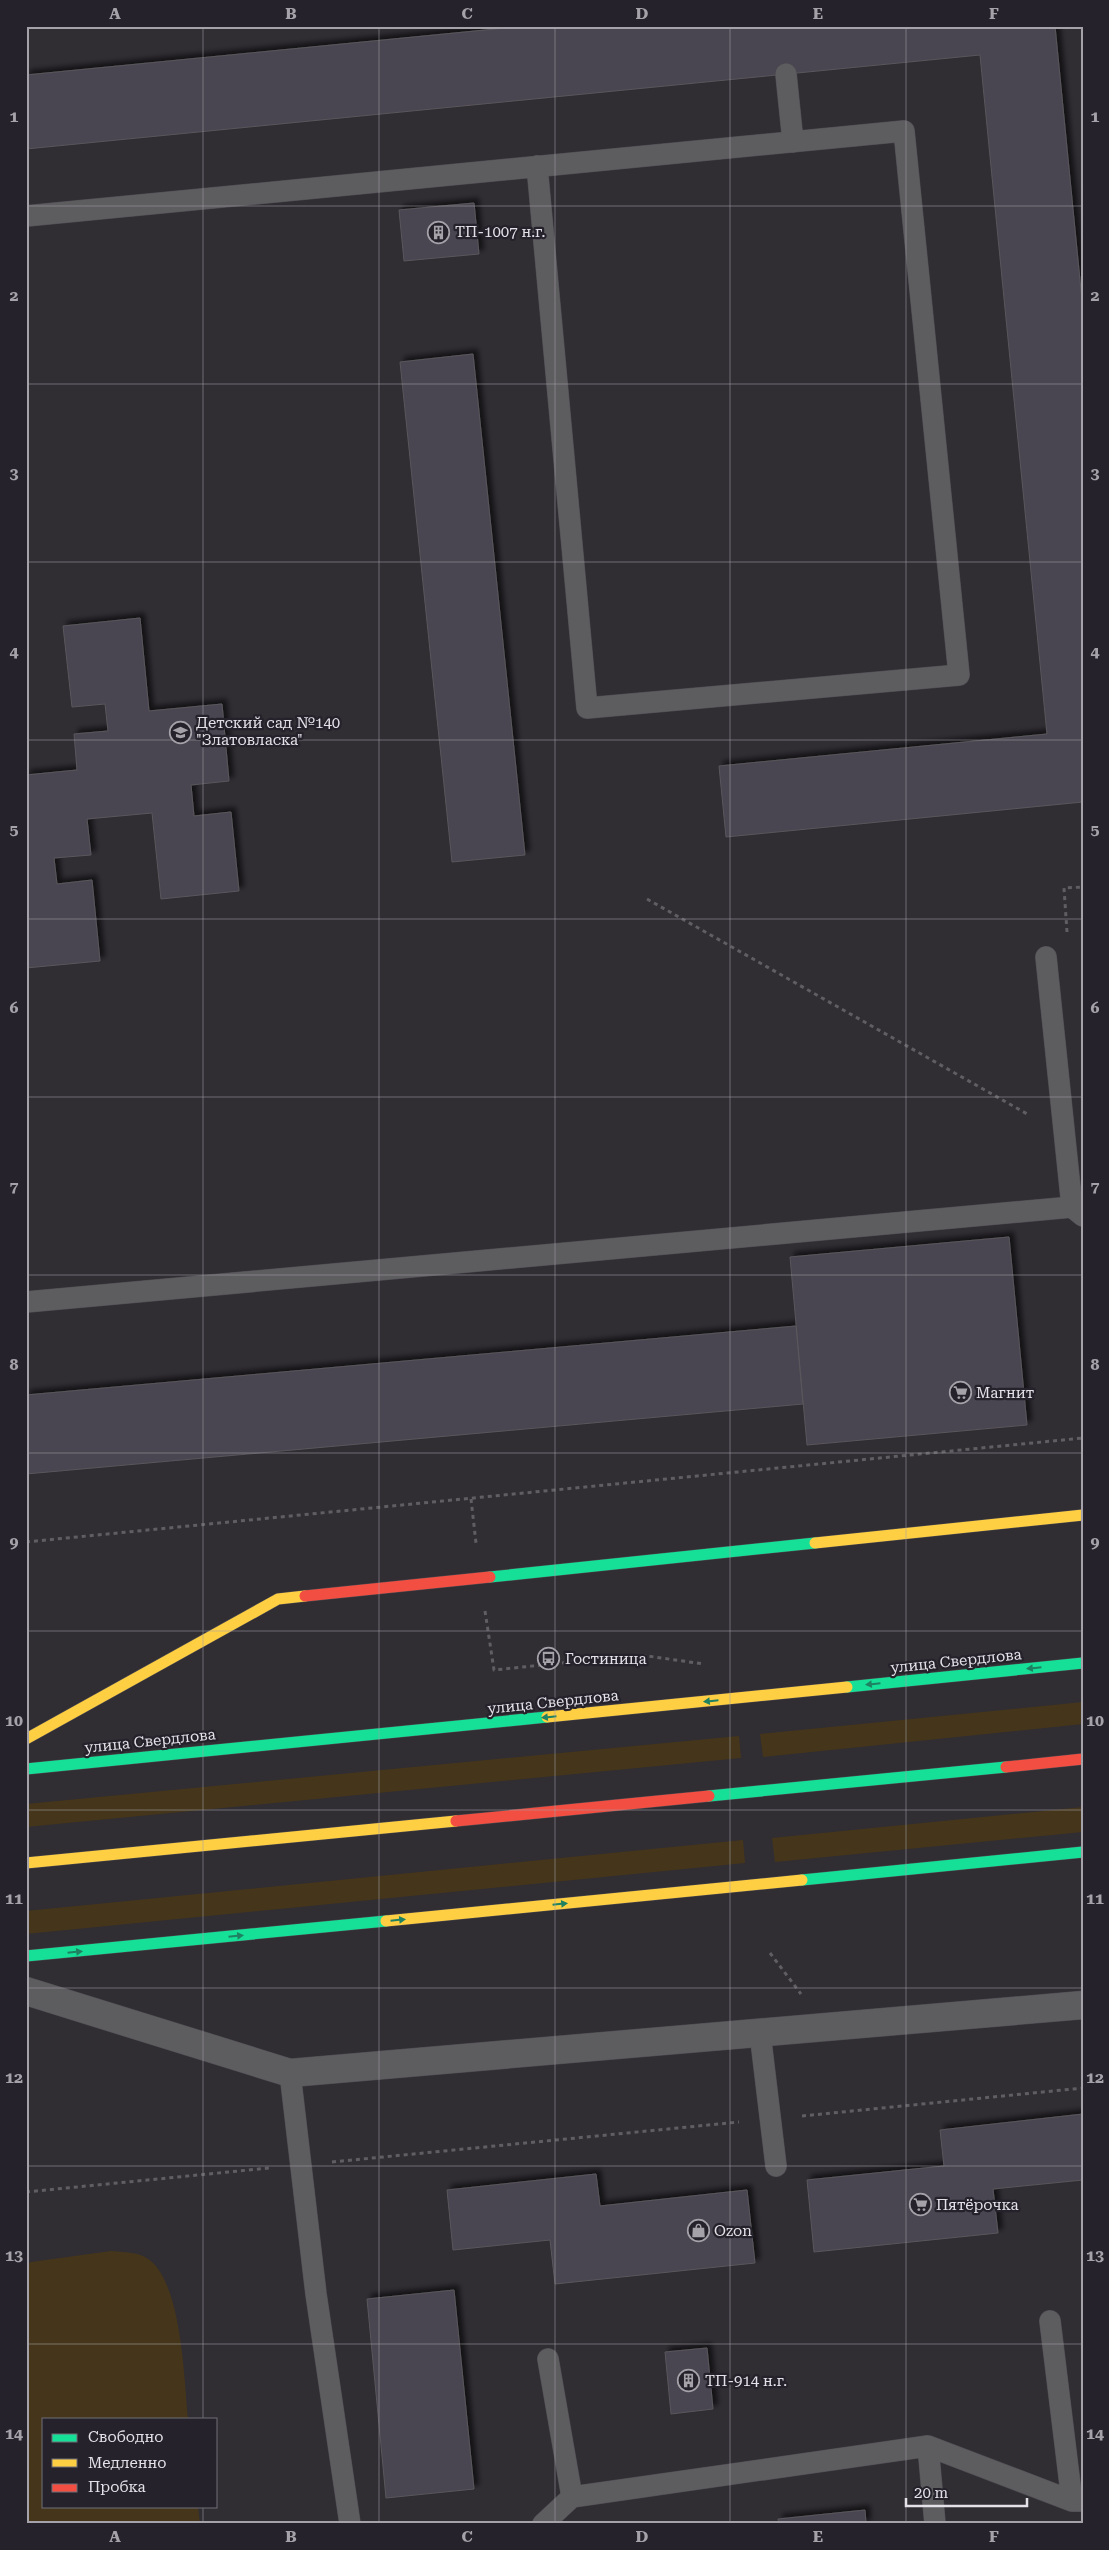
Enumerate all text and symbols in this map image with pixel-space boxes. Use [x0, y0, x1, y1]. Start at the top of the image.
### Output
text: A [109, 4, 121, 23]
text: B [285, 4, 297, 23]
text: C [461, 4, 473, 23]
text: D [636, 4, 649, 23]
text: E [813, 4, 823, 23]
text: F [989, 4, 999, 23]
text: 1 [10, 107, 19, 126]
text: 1 [1091, 107, 1100, 126]
building icon: ТП-1007 н.г. [427, 220, 451, 244]
place label: ТП-1007 н.г. [455, 223, 545, 241]
text: 2 [10, 286, 19, 305]
text: 2 [1091, 286, 1100, 305]
text: 3 [10, 464, 19, 483]
text: 3 [1091, 464, 1100, 483]
text: 4 [10, 642, 19, 661]
text: 4 [1091, 642, 1100, 661]
place label: Детский сад №140 "Златовласка" [196, 714, 340, 749]
school or university icon: Детский сад №140 "Златовласка" [168, 720, 192, 744]
text: 5 [10, 820, 19, 839]
text: 5 [1091, 820, 1100, 839]
text: 6 [10, 998, 19, 1017]
text: 6 [1091, 998, 1100, 1017]
text: 7 [10, 1177, 19, 1196]
text: 7 [1091, 1177, 1100, 1196]
text: 8 [10, 1355, 19, 1374]
text: 8 [1091, 1355, 1100, 1374]
supermarket icon: Магнит [948, 1381, 972, 1405]
place label: Магнит [976, 1384, 1034, 1402]
text: 9 [10, 1533, 19, 1552]
text: 9 [1091, 1533, 1100, 1552]
street label: улица Свердлова [889, 1645, 1023, 1677]
bus stop icon: Гостиница [537, 1647, 561, 1671]
place label: Гостиница [565, 1650, 647, 1668]
one-way arrow [1026, 1664, 1042, 1672]
one-way arrow [864, 1680, 880, 1688]
street label: улица Свердлова [486, 1686, 620, 1718]
one-way arrow [703, 1697, 719, 1705]
text: 10 [5, 1711, 23, 1730]
text: 10 [1086, 1711, 1104, 1730]
one-way arrow [541, 1713, 557, 1721]
street label: улица Свердлова [83, 1725, 217, 1757]
text: 11 [5, 1889, 23, 1908]
text: 11 [1086, 1889, 1104, 1908]
one-way arrow [552, 1900, 568, 1908]
one-way arrow [391, 1916, 407, 1924]
one-way arrow [229, 1932, 245, 1940]
one-way arrow [67, 1947, 83, 1955]
text: 12 [5, 2068, 23, 2087]
text: 12 [1086, 2068, 1104, 2087]
supermarket icon: Пятёрочка [908, 2193, 932, 2217]
place label: Пятёрочка [936, 2196, 1019, 2214]
shop icon: Ozon [686, 2219, 710, 2243]
place label: Ozon [714, 2222, 752, 2240]
text: 13 [5, 2246, 23, 2265]
text: 13 [1086, 2246, 1104, 2265]
building icon: ТП-914 н.г. [677, 2369, 701, 2393]
place label: ТП-914 н.г. [705, 2372, 787, 2390]
legend [42, 2418, 218, 2508]
text: 14 [5, 2424, 23, 2443]
text: 14 [1086, 2424, 1104, 2443]
text: Свободно [88, 2428, 163, 2446]
text: Медленно [88, 2454, 167, 2472]
scale bar [906, 2475, 1028, 2507]
text: Пробка [88, 2478, 146, 2496]
text: 20 m [914, 2484, 949, 2502]
text: A [109, 2527, 121, 2546]
text: B [285, 2527, 297, 2546]
text: C [461, 2527, 473, 2546]
text: D [636, 2527, 649, 2546]
text: E [813, 2527, 823, 2546]
text: F [989, 2527, 999, 2546]

